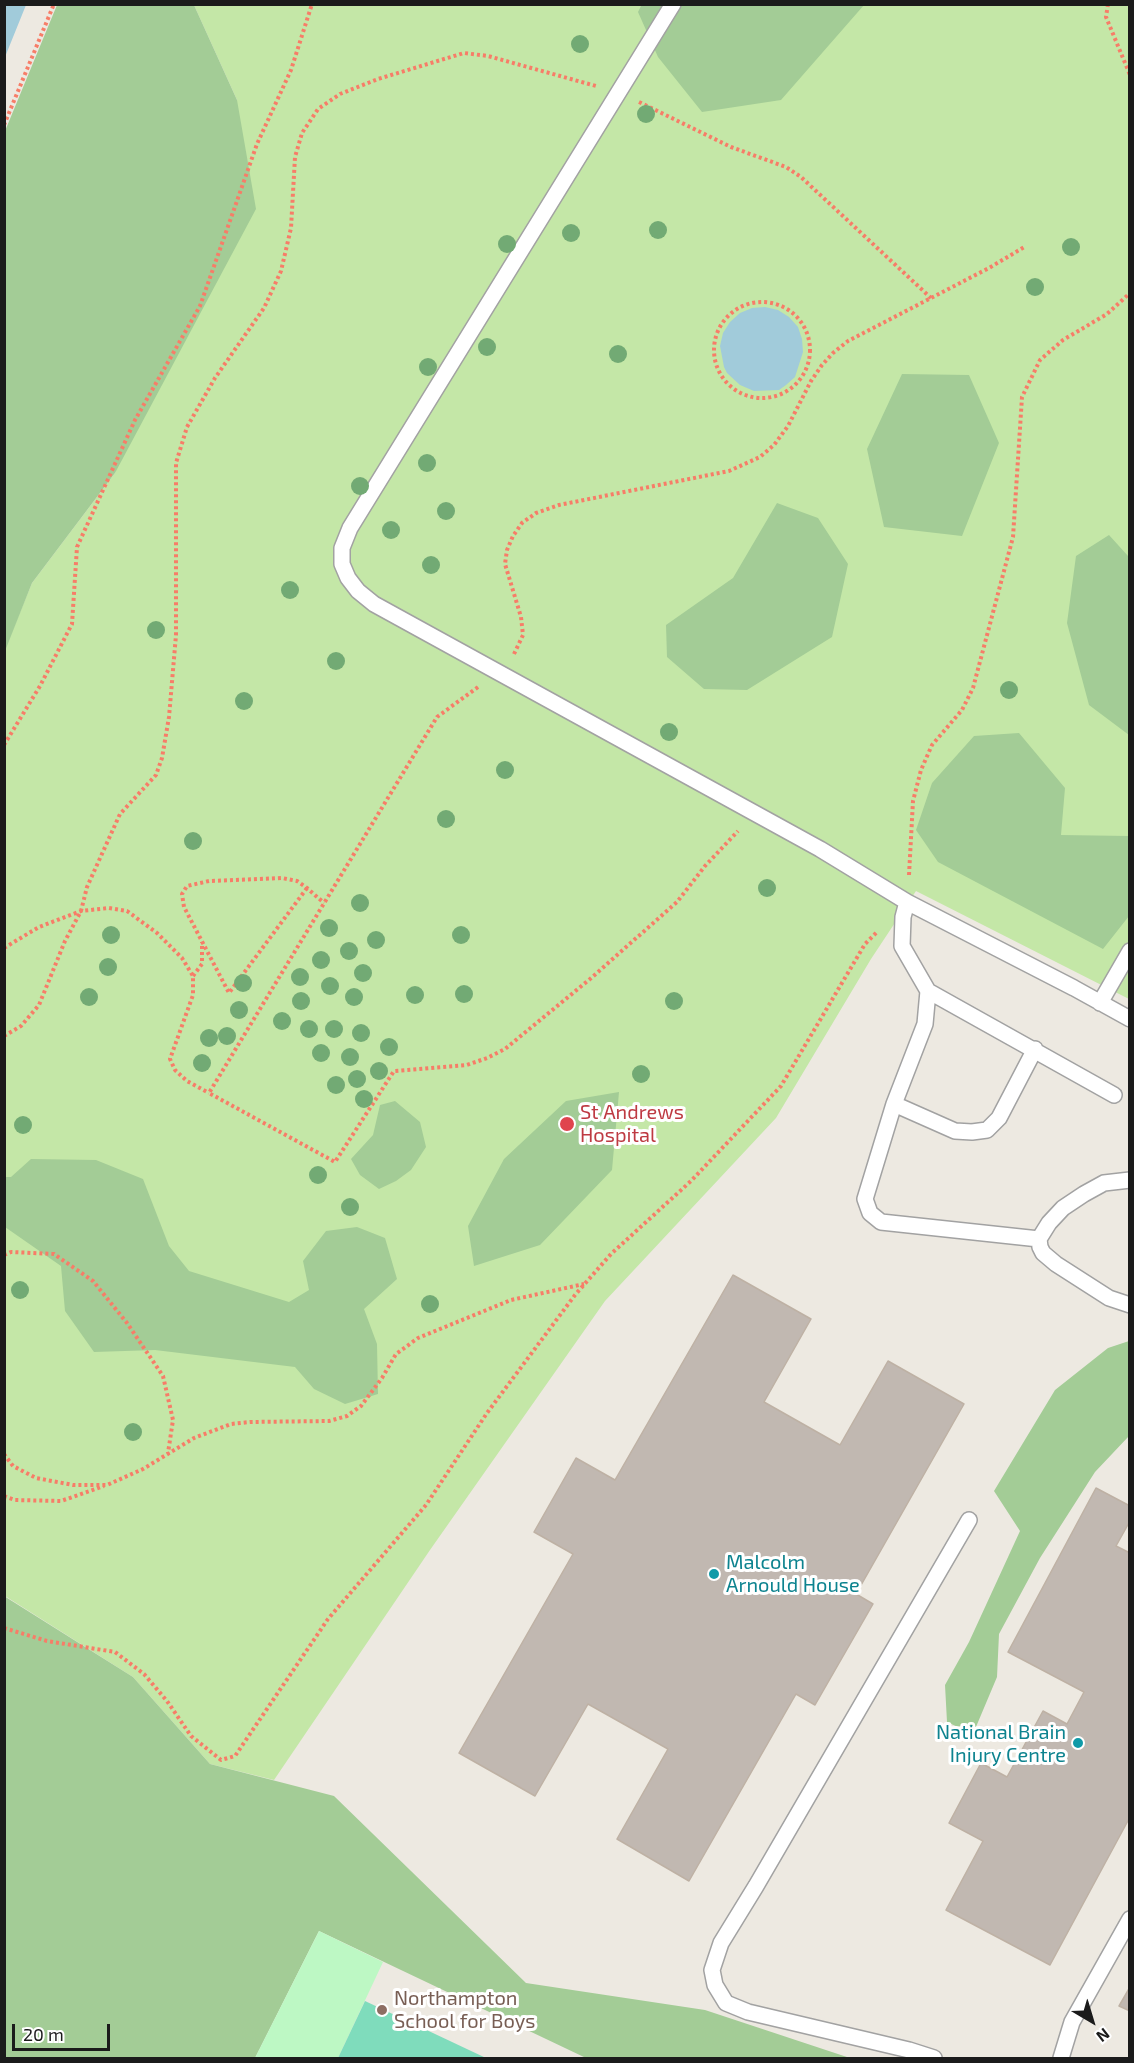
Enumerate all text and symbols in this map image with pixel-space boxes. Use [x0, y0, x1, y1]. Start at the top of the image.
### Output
place label: St Andrews Hospital [580, 1100, 684, 1147]
marker: St Andrews Hospital [558, 1115, 576, 1133]
place label: Malcolm Arnould House [726, 1550, 860, 1597]
marker: Malcolm Arnould House [707, 1567, 721, 1581]
place label: National Brain Injury Centre [936, 1720, 1066, 1767]
marker: National Brain Injury Centre [1071, 1736, 1085, 1750]
place label: Northampton School for Boys [394, 1986, 535, 2033]
north arrow [1062, 1991, 1122, 2051]
marker: Northampton School for Boys [375, 2003, 389, 2017]
scale bar [15, 2012, 112, 2050]
text: 20 m [23, 2023, 64, 2045]
text: N [1093, 2025, 1114, 2047]

